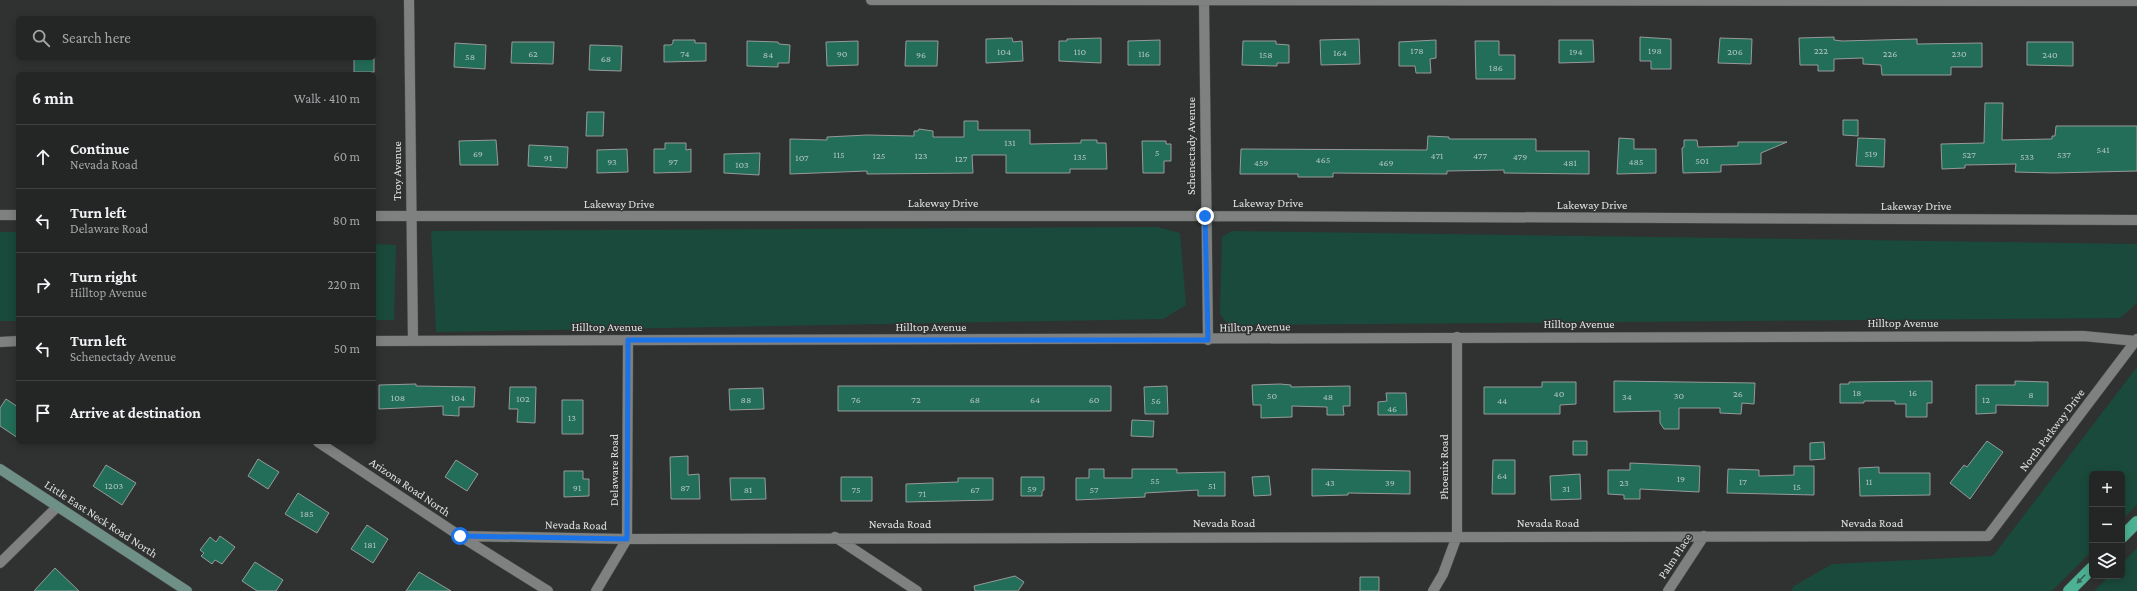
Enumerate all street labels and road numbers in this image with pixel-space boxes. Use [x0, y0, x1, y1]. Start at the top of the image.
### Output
street label: Schenectady Avenue [1184, 97, 1198, 195]
street label: Troy Avenue [390, 141, 404, 201]
street label: Lakeway Drive [908, 196, 978, 210]
street label: Lakeway Drive [1233, 196, 1303, 210]
street label: Lakeway Drive [584, 197, 654, 211]
street label: Lakeway Drive [1557, 198, 1627, 212]
street label: Lakeway Drive [1881, 199, 1951, 213]
street label: Hilltop Avenue [1867, 316, 1939, 330]
street label: Hilltop Avenue [1543, 317, 1615, 331]
street label: Hilltop Avenue [1219, 319, 1291, 335]
street label: Hilltop Avenue [571, 320, 643, 334]
street label: Hilltop Avenue [895, 320, 967, 334]
street label: North Parkway Drive [2016, 386, 2088, 474]
street label: Delaware Road [607, 433, 621, 506]
street label: Phoenix Road [1437, 434, 1451, 500]
street label: Arizona Road North [367, 455, 454, 520]
street label: Little East Neck Road North [42, 477, 161, 561]
street label: Nevada Road [1193, 516, 1256, 530]
street label: Nevada Road [1517, 516, 1580, 530]
street label: Nevada Road [1841, 516, 1904, 530]
street label: Nevada Road [545, 517, 608, 533]
street label: Nevada Road [869, 517, 932, 531]
street label: Palm Place [1655, 531, 1695, 581]

